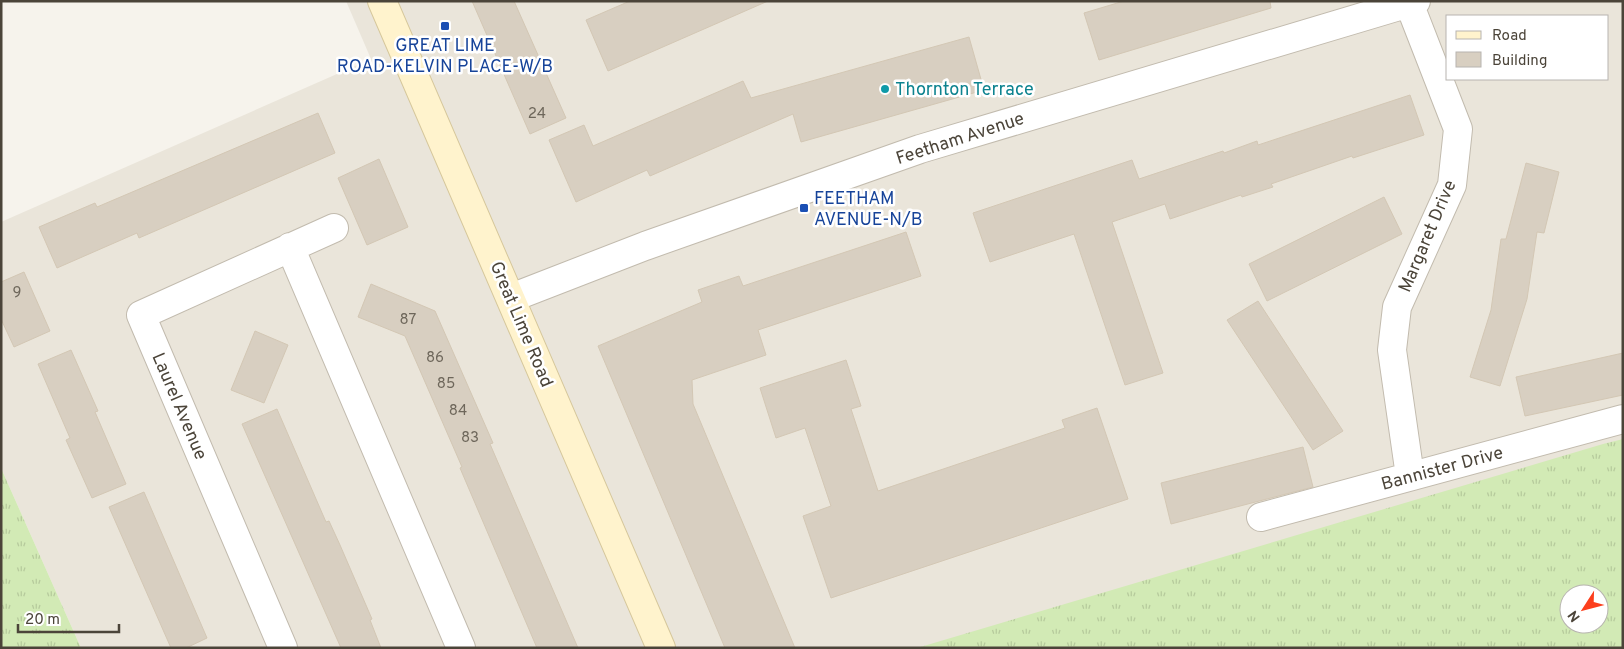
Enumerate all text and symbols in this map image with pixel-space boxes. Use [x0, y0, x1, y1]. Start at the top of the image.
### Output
legend [1446, 15, 1609, 80]
marker: GREAT LIME ROAD-KELVIN PLACE-W/B [439, 20, 451, 32]
text: Road [1492, 27, 1527, 46]
place label: GREAT LIME ROAD-KELVIN PLACE-W/B [337, 35, 553, 79]
text: Building [1492, 52, 1547, 71]
place label: Thornton Terrace [895, 79, 1034, 102]
marker: Thornton Terrace [879, 83, 891, 95]
house number: 24 [528, 105, 546, 124]
street label: Feetham Avenue [893, 108, 1028, 171]
street label: Margaret Drive [1394, 177, 1462, 296]
place label: FEETHAM AVENUE-N/B [814, 188, 922, 232]
marker: FEETHAM AVENUE-N/B [798, 202, 810, 214]
street label: Great Lime Road [484, 258, 557, 391]
house number: 9 [13, 284, 21, 303]
house number: 87 [400, 311, 417, 330]
street label: Laurel Avenue [146, 349, 212, 464]
house number: 86 [426, 349, 444, 368]
house number: 85 [437, 375, 455, 394]
house number: 84 [449, 402, 467, 421]
house number: 83 [461, 429, 479, 448]
street label: Bannister Drive [1379, 442, 1506, 497]
north arrow [1559, 584, 1609, 634]
scale bar [18, 602, 119, 634]
text: N [1565, 607, 1585, 625]
text: 20 m [25, 611, 60, 630]

